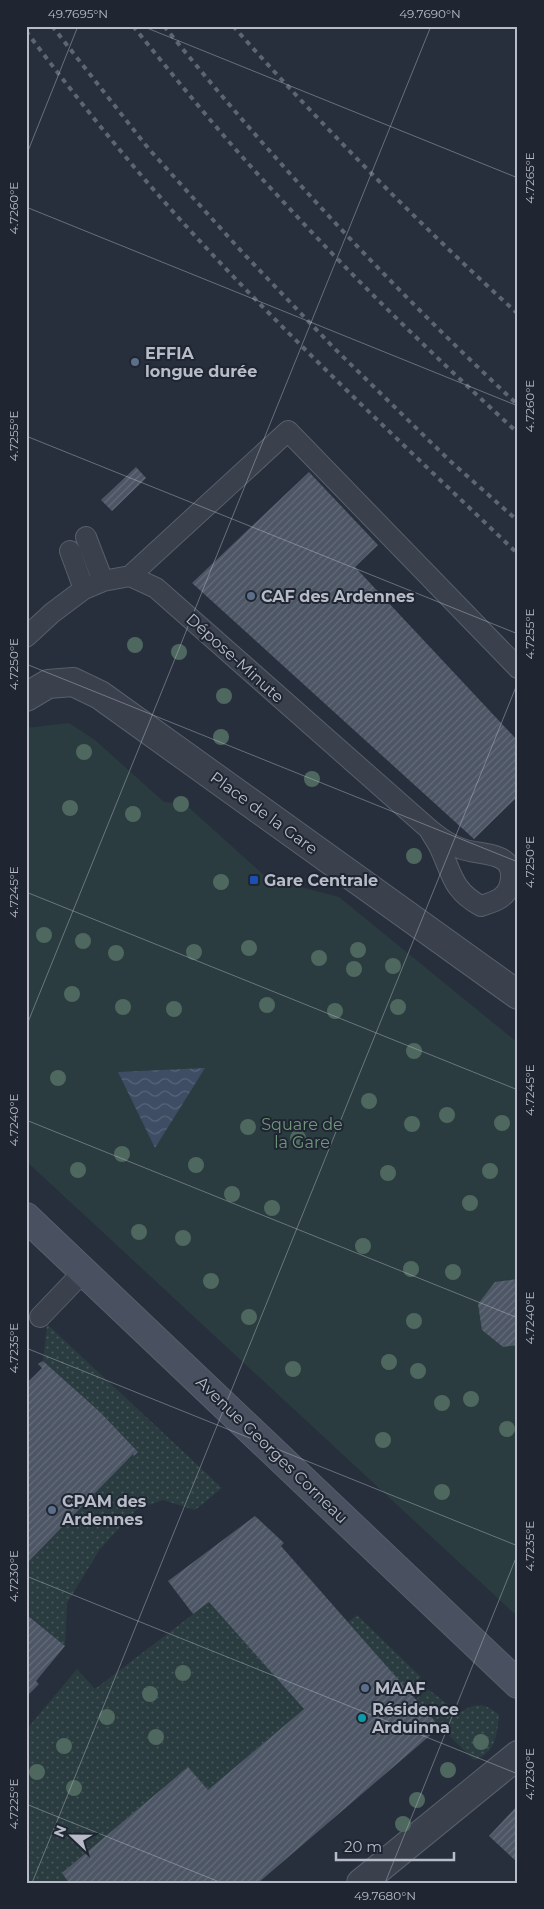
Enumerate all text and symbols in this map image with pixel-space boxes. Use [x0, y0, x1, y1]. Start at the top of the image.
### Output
text: 49.7695°N [48, 6, 108, 21]
text: 49.7690°N [399, 6, 461, 21]
text: 4.7265°E [522, 152, 537, 204]
text: 4.7260°E [6, 182, 21, 234]
place label: EFFIA longue durée [145, 344, 257, 381]
marker: EFFIA longue durée [129, 356, 141, 368]
text: 4.7260°E [522, 380, 537, 432]
text: 4.7255°E [6, 411, 21, 461]
place label: CAF des Ardennes [261, 587, 415, 606]
marker: CAF des Ardennes [245, 590, 257, 602]
street label: Dépose-Minute [182, 609, 288, 707]
text: 4.7255°E [522, 609, 537, 659]
text: 4.7250°E [6, 638, 21, 690]
street label: Place de la Gare [207, 768, 321, 858]
text: 4.7250°E [522, 836, 537, 888]
text: 4.7245°E [6, 866, 21, 918]
place label: Gare Centrale [264, 871, 378, 890]
marker: Gare Centrale [248, 874, 260, 886]
text: 4.7245°E [522, 1064, 537, 1116]
text: 4.7240°E [6, 1093, 21, 1147]
park label: Square de la Gare [261, 1115, 343, 1152]
text: 4.7240°E [522, 1291, 537, 1345]
text: 4.7235°E [6, 1323, 21, 1373]
street label: Avenue Georges Corneau [192, 1373, 352, 1527]
place label: CPAM des Ardennes [61, 1492, 147, 1529]
marker: CPAM des Ardennes [46, 1504, 58, 1516]
text: 4.7235°E [522, 1521, 537, 1571]
text: 4.7230°E [6, 1550, 21, 1602]
place label: MAAF [375, 1679, 425, 1698]
marker: MAAF [359, 1682, 371, 1694]
place label: Résidence Arduinna [371, 1700, 459, 1737]
marker: Résidence Arduinna [356, 1712, 368, 1724]
text: 4.7230°E [522, 1748, 537, 1800]
text: 4.7225°E [6, 1779, 21, 1829]
north arrow [48, 1812, 98, 1862]
text: N [49, 1823, 70, 1840]
scale bar [336, 1829, 454, 1861]
text: 20 m [344, 1837, 382, 1856]
text: 49.7680°N [354, 1888, 416, 1903]

